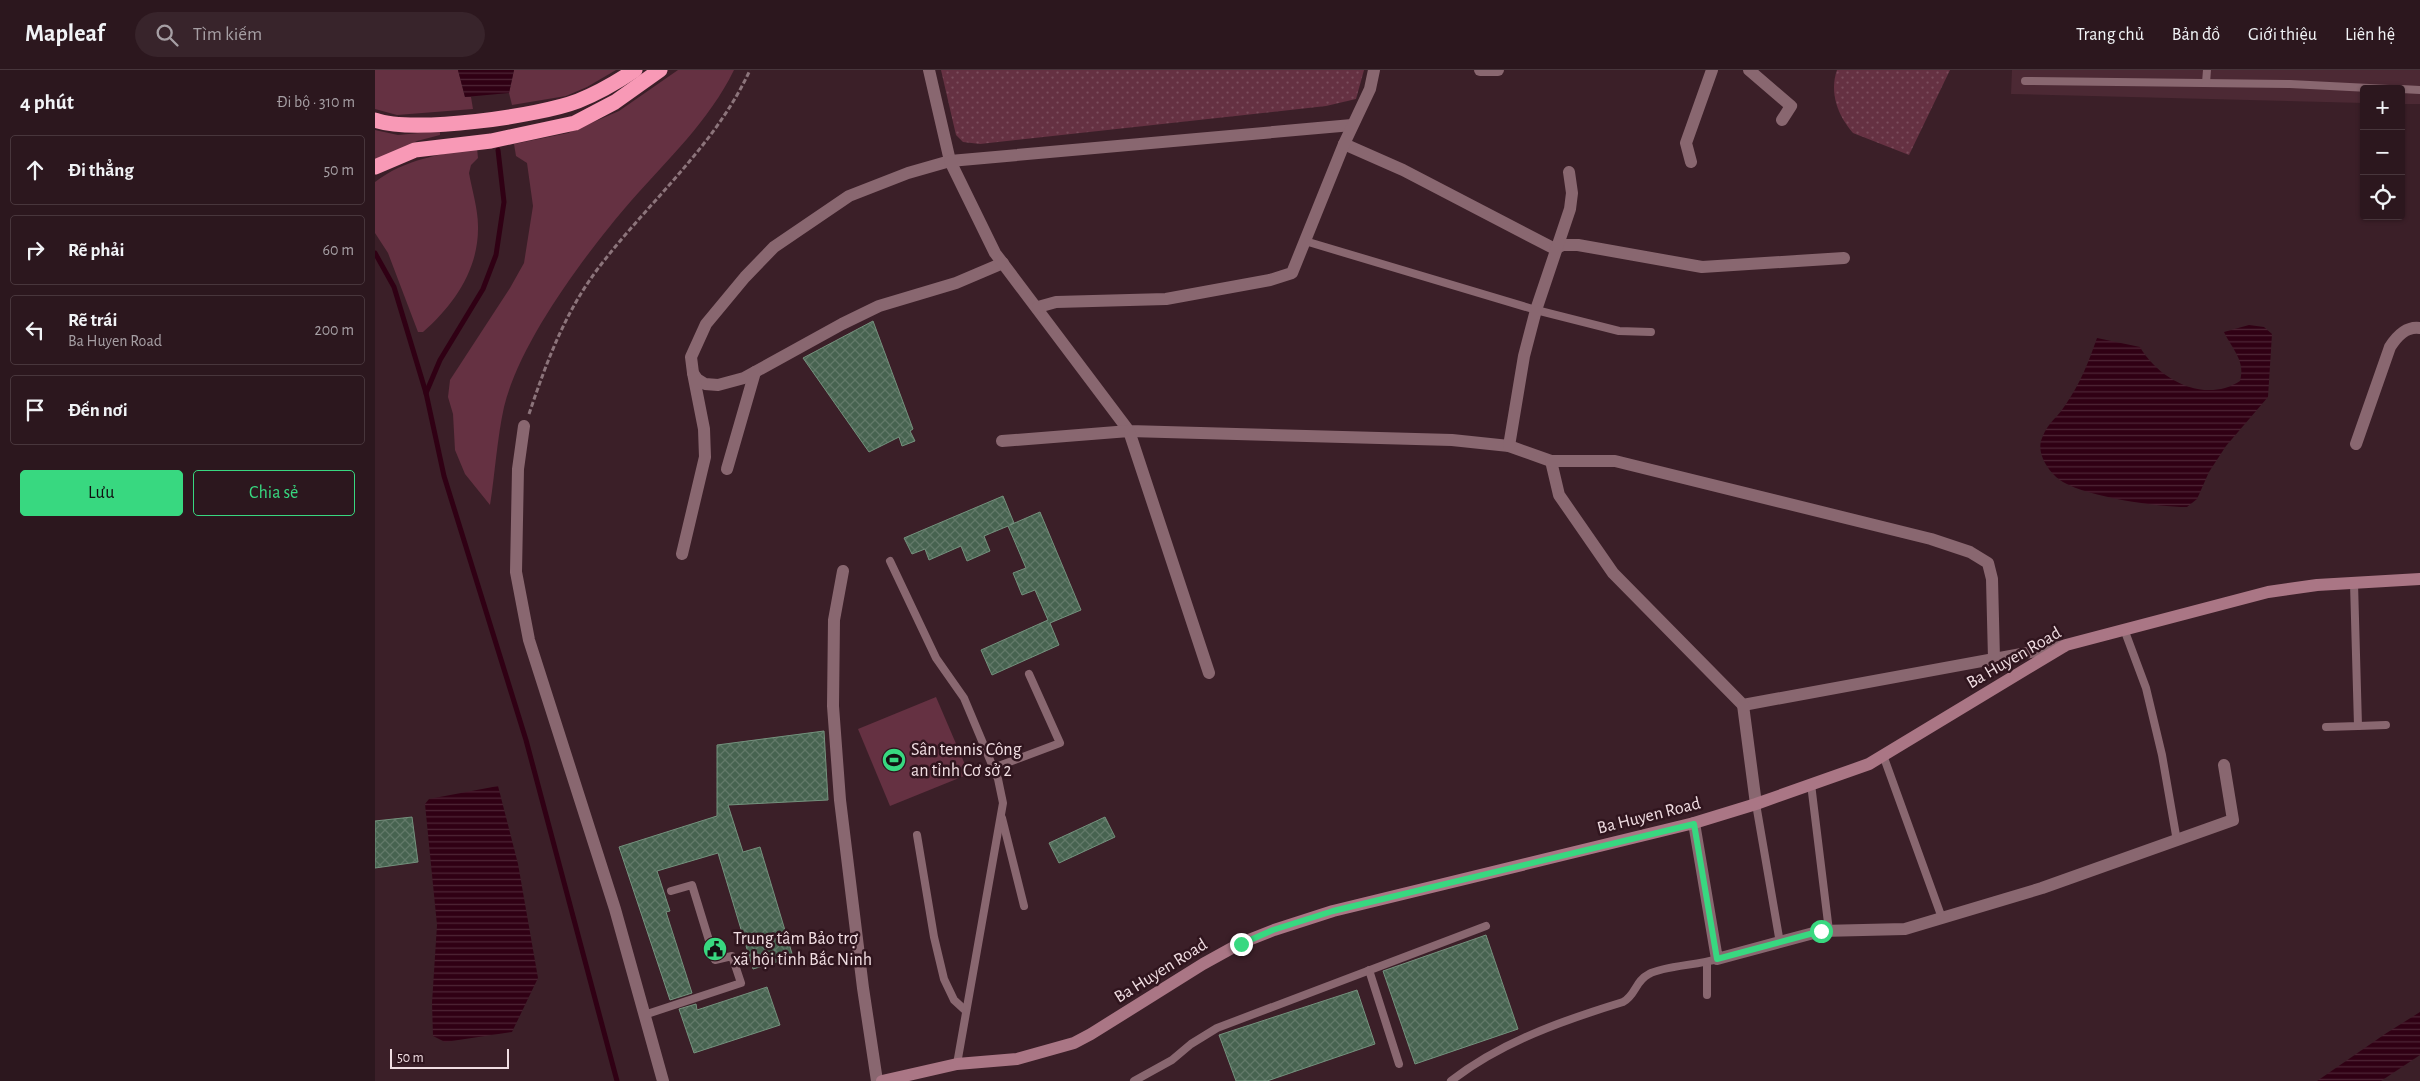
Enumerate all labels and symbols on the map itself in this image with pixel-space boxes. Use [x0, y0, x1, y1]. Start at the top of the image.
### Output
street label: Ba Huyen Road [1964, 624, 2064, 692]
place label: Sân tennis Công an tỉnh Cơ sở 2 [911, 741, 1022, 780]
sports icon: Sân tennis Công an tỉnh Cơ sở 2 [881, 747, 907, 773]
street label: Ba Huyen Road [1595, 794, 1703, 838]
route start [1810, 920, 1833, 943]
place label: Trung tâm Bảo trợ xã hội tỉnh Bắc Ninh [733, 930, 872, 969]
route end [1230, 933, 1253, 956]
street label: Ba Huyen Road [1111, 935, 1211, 1007]
public building icon: Trung tâm Bảo trợ xã hội tỉnh Bắc Ninh [702, 936, 728, 962]
scale bar [390, 1046, 509, 1069]

